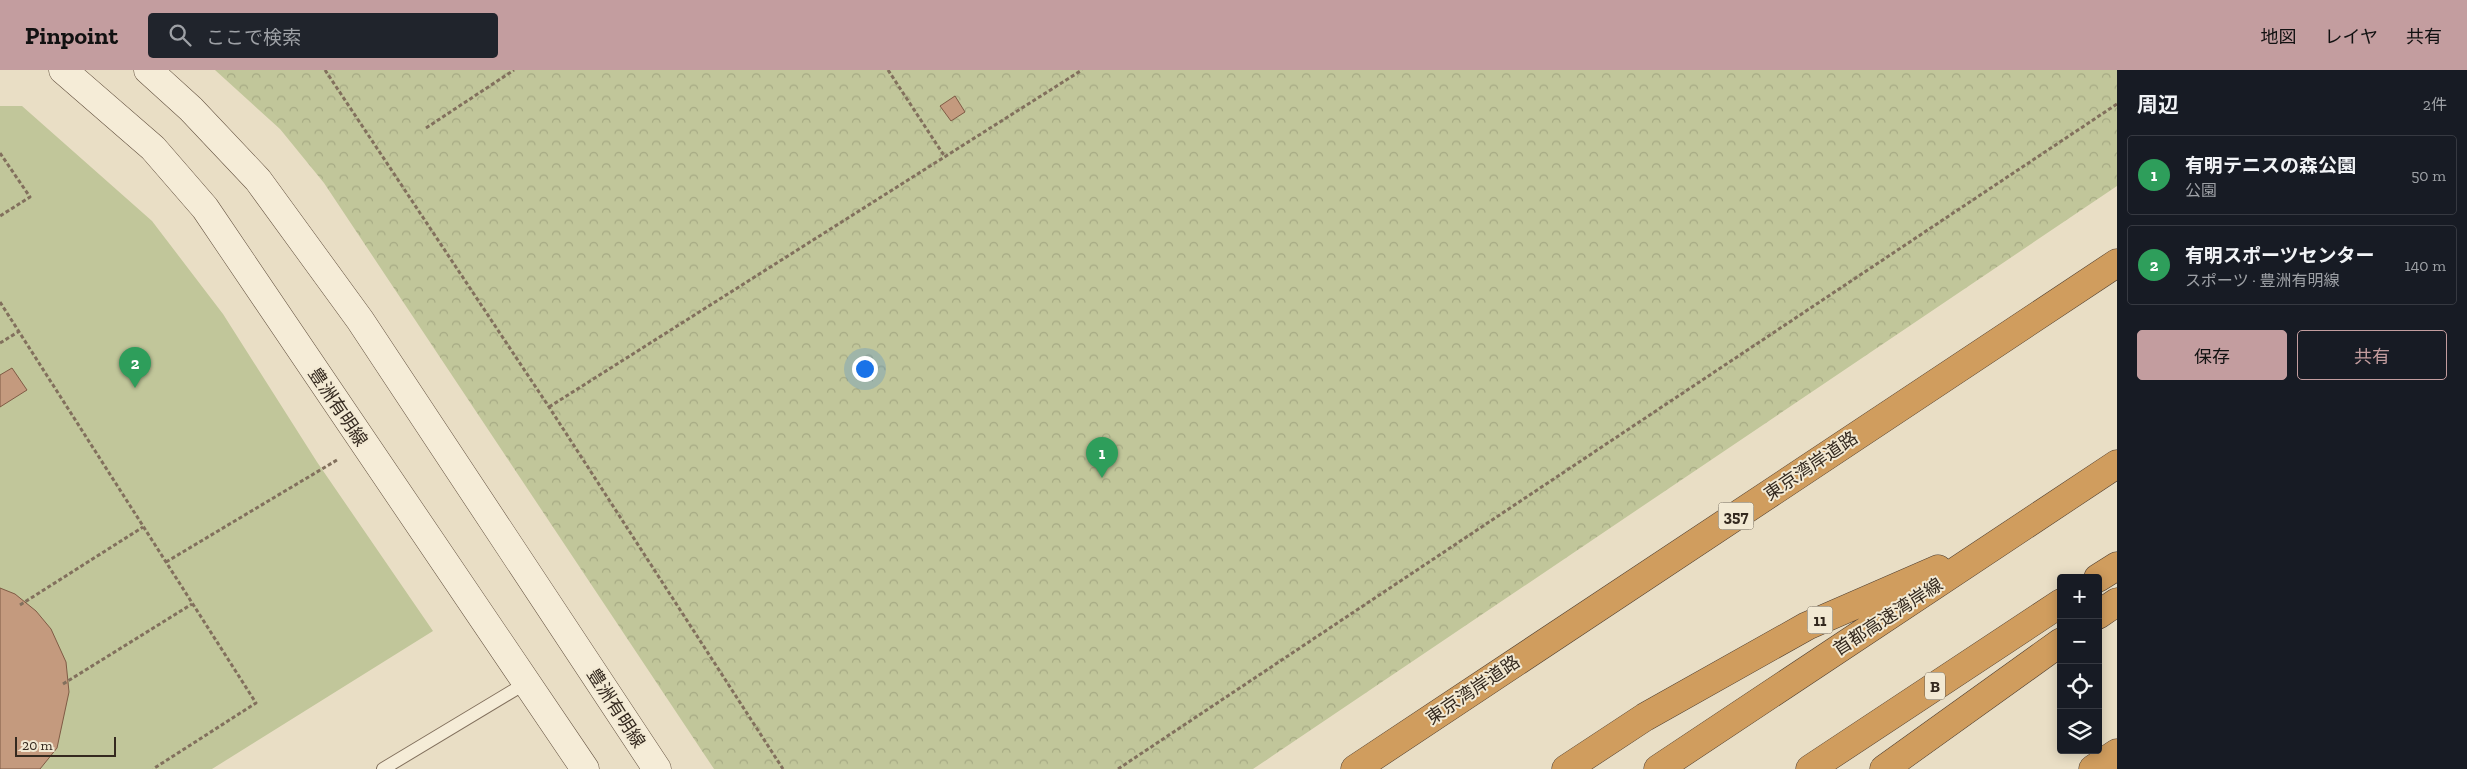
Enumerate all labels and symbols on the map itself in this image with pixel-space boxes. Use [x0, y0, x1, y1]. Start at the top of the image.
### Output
pin: 2 [119, 347, 151, 388]
your location [852, 356, 878, 382]
street label: 豊洲有明線 [304, 364, 372, 450]
street label: 東京湾岸道路 [1760, 427, 1862, 505]
pin: 1 [1086, 437, 1118, 478]
road number: 357 [1718, 502, 1754, 530]
street label: 首都高速湾岸線 [1829, 573, 1947, 661]
road number: 11 [1808, 606, 1832, 634]
street label: 東京湾岸道路 [1422, 651, 1524, 729]
street label: 豊洲有明線 [582, 664, 650, 752]
road number: B [1925, 672, 1945, 700]
scale bar [15, 734, 116, 757]

